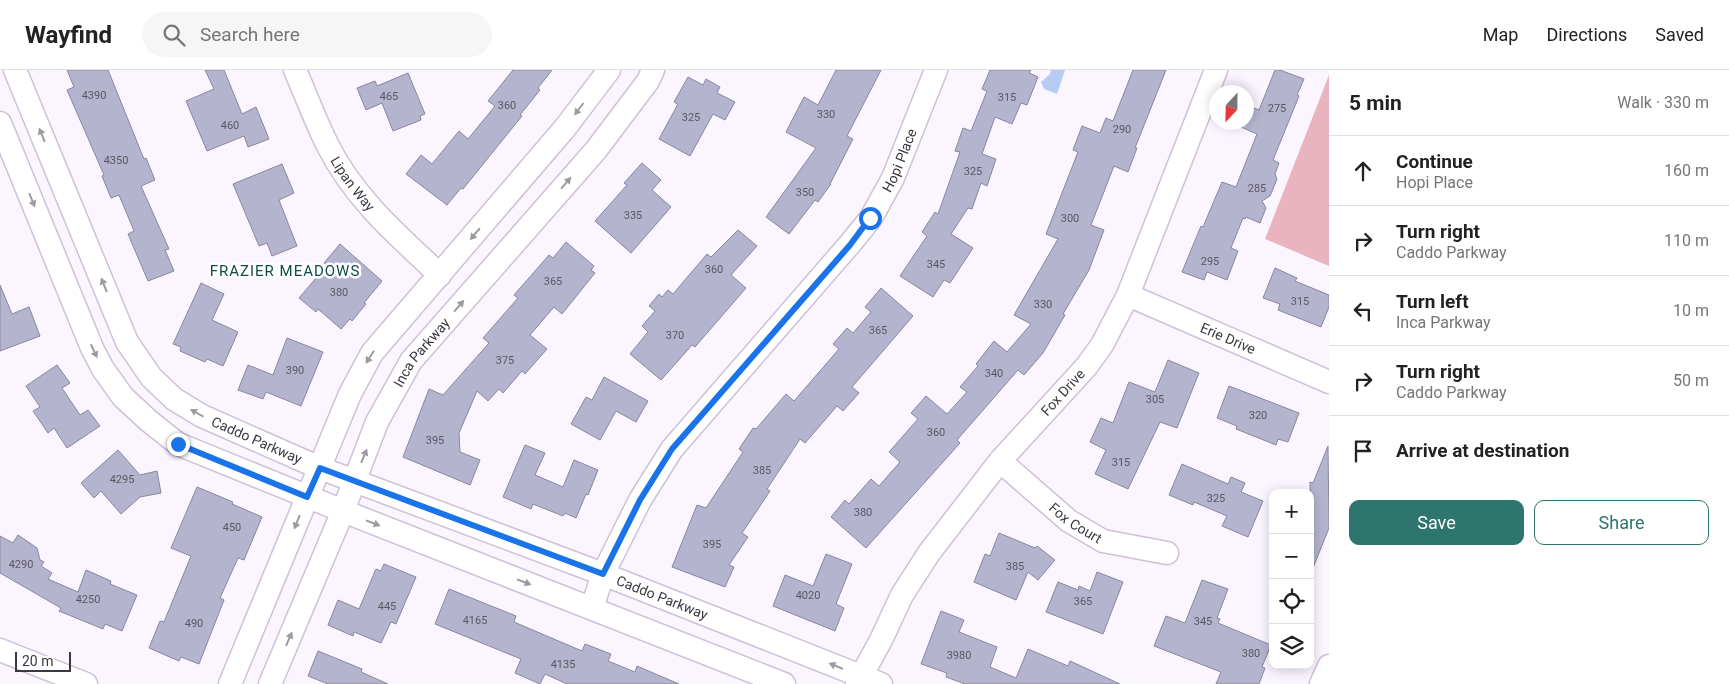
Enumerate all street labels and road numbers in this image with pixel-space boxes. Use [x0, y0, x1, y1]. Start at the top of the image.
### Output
street label: Hopi Place [879, 126, 920, 195]
street label: Lipan Way [327, 153, 378, 215]
street label: Inca Parkway [390, 314, 453, 390]
street label: Erie Drive [1198, 319, 1258, 357]
street label: Fox Drive [1038, 366, 1088, 419]
street label: Caddo Parkway [209, 413, 305, 467]
street label: Fox Court [1046, 499, 1105, 547]
street label: Caddo Parkway [614, 572, 711, 623]

